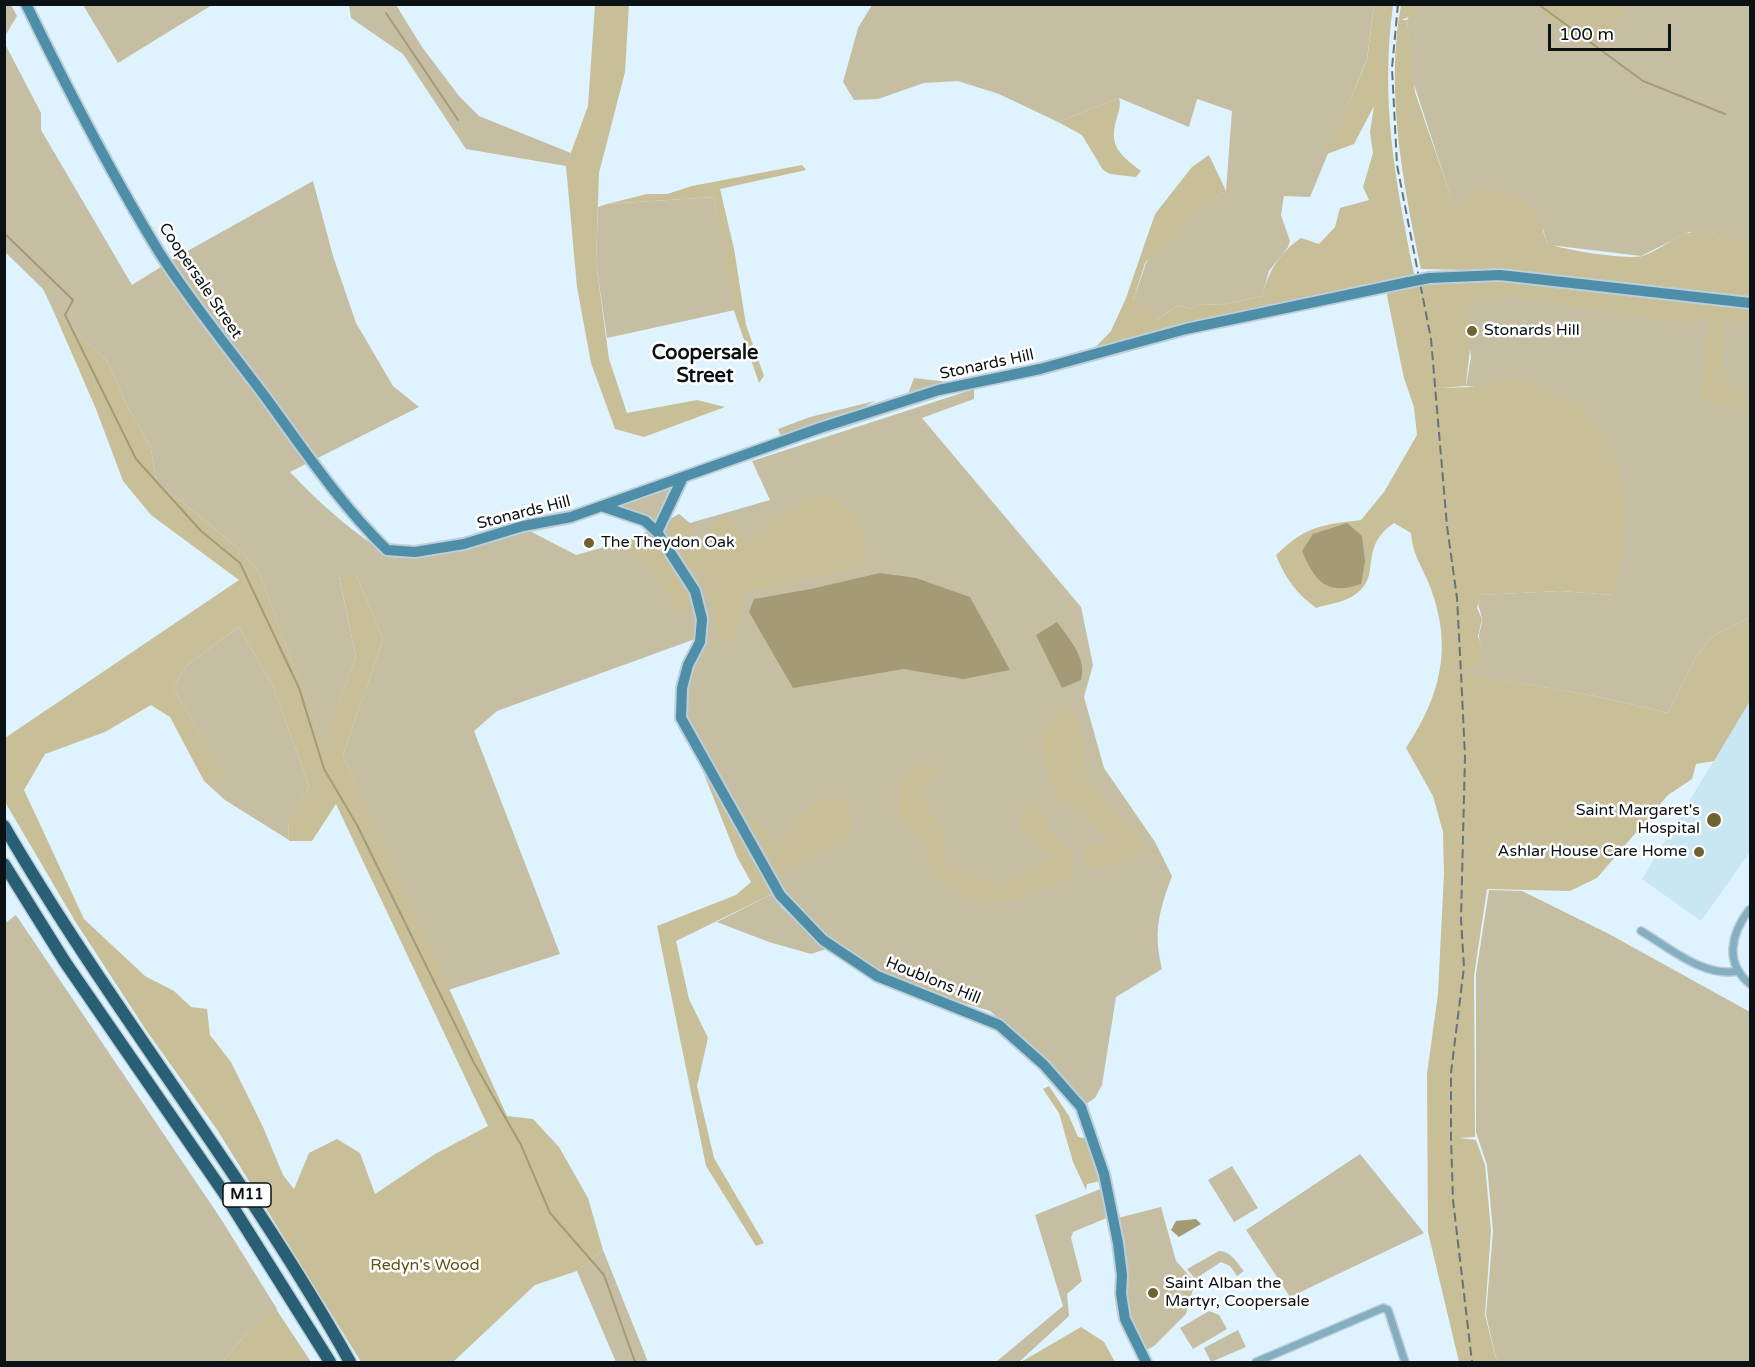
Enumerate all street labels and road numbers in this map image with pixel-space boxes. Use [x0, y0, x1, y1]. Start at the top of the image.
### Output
street label: Coopersale Street [154, 220, 246, 342]
street label: Stonards Hill [938, 346, 1036, 384]
street label: Stonards Hill [475, 492, 573, 534]
street label: Houblons Hill [883, 953, 983, 1009]
road number: M11 [223, 1183, 271, 1207]

